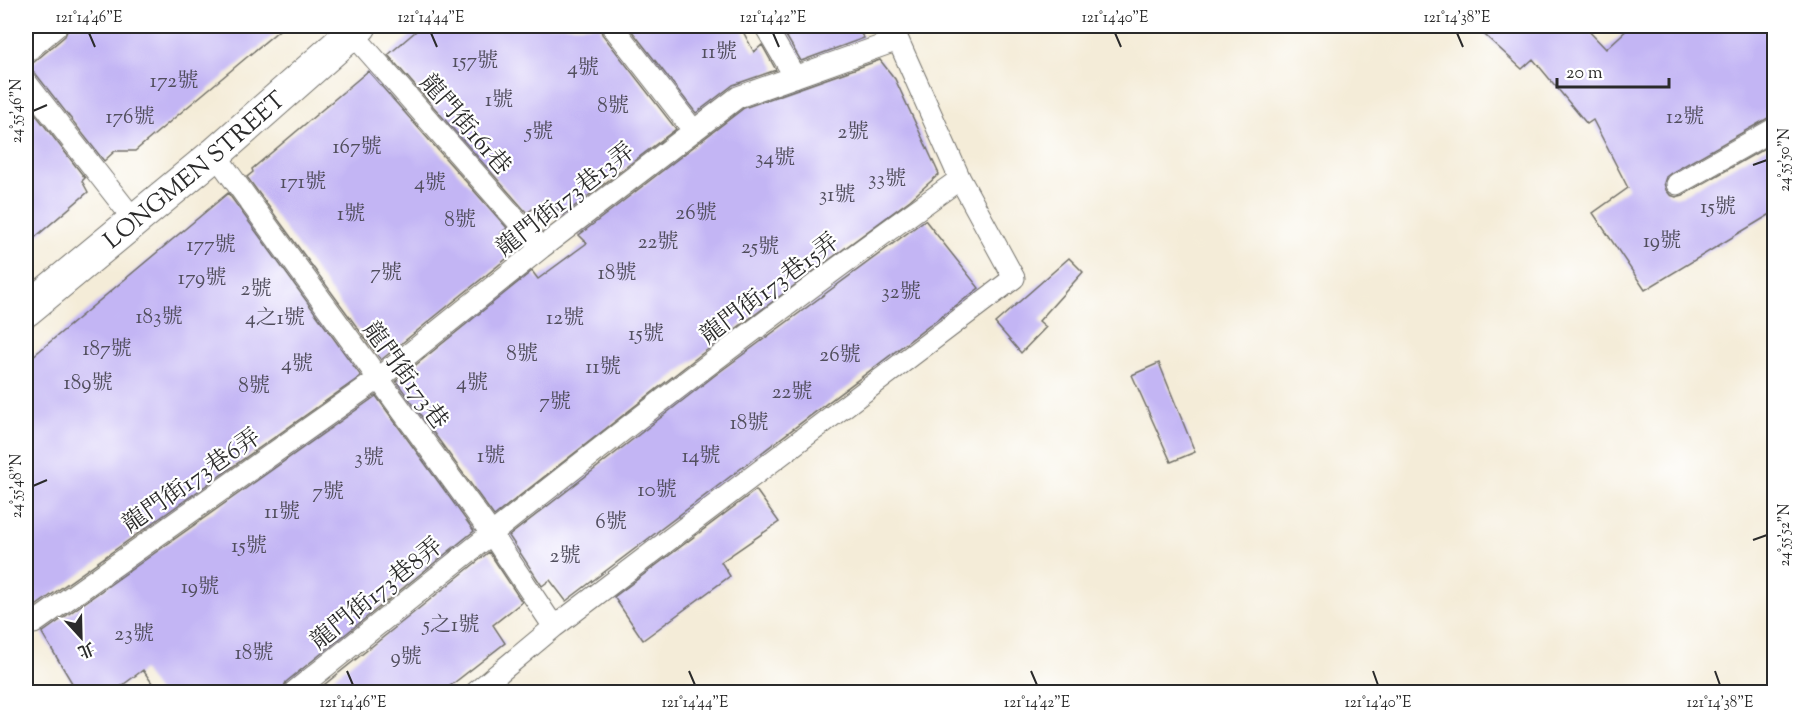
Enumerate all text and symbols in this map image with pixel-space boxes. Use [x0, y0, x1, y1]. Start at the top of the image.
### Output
text: 121°14'46"E [56, 8, 122, 29]
text: 121°14'44"E [398, 8, 464, 29]
text: 121°14'42"E [740, 8, 806, 29]
text: 121°14'40"E [1082, 8, 1148, 29]
text: 121°14'38"E [1424, 8, 1490, 29]
house number: 11號 [701, 38, 737, 68]
house number: 157號 [452, 47, 498, 77]
scale bar [1557, 51, 1670, 89]
house number: 4號 [567, 54, 599, 84]
text: 20 m [1566, 61, 1603, 87]
house number: 172號 [150, 67, 198, 97]
street label: 龍門街161巷 [411, 67, 518, 183]
text: 24°55'46"N [7, 79, 28, 143]
street label: LONGMEN STREET [97, 84, 294, 258]
house number: 1號 [485, 86, 513, 116]
house number: 8號 [597, 92, 629, 122]
house number: 176號 [105, 103, 155, 133]
house number: 12號 [1666, 103, 1704, 133]
house number: 5號 [524, 118, 553, 148]
house number: 2號 [838, 118, 868, 148]
text: 24°55'50"N [1775, 128, 1796, 192]
house number: 167號 [332, 133, 382, 163]
street label: 龍門街173巷13弄 [490, 136, 643, 266]
house number: 34號 [755, 144, 795, 174]
house number: 33號 [868, 165, 906, 195]
house number: 171號 [280, 168, 326, 198]
house number: 4號 [414, 169, 446, 199]
house number: 31號 [819, 181, 855, 211]
house number: 15號 [1700, 193, 1736, 223]
house number: 26號 [675, 199, 717, 229]
house number: 1號 [337, 200, 365, 230]
house number: 8號 [444, 206, 476, 236]
street label: 龍門街173巷15弄 [694, 226, 847, 353]
house number: 19號 [1643, 227, 1681, 257]
house number: 22號 [638, 228, 678, 258]
house number: 177號 [186, 231, 236, 261]
house number: 25號 [741, 233, 779, 263]
house number: 7號 [370, 259, 402, 289]
house number: 18號 [598, 259, 636, 289]
house number: 179號 [178, 264, 226, 294]
house number: 2號 [241, 275, 271, 305]
house number: 32號 [881, 278, 921, 308]
house number: 183號 [135, 303, 183, 333]
house number: 4之1號 [245, 304, 305, 334]
house number: 12號 [546, 304, 584, 334]
street label: 龍門街173巷 [354, 315, 455, 437]
house number: 15號 [628, 320, 664, 350]
house number: 187號 [82, 335, 132, 365]
house number: 8號 [506, 340, 538, 370]
house number: 26號 [819, 341, 861, 371]
house number: 4號 [281, 350, 313, 380]
house number: 11號 [585, 353, 621, 383]
house number: 189號 [64, 369, 112, 399]
house number: 4號 [456, 369, 488, 399]
house number: 8號 [238, 372, 270, 402]
house number: 22號 [772, 378, 812, 408]
house number: 7號 [539, 388, 571, 418]
house number: 18號 [730, 409, 768, 439]
street label: 龍門街173巷6弄 [116, 421, 268, 542]
house number: 1號 [477, 442, 505, 472]
house number: 14號 [682, 442, 720, 472]
house number: 3號 [354, 444, 384, 474]
text: 24°55'48"N [7, 454, 28, 518]
house number: 10號 [637, 476, 677, 506]
house number: 7號 [312, 478, 344, 508]
house number: 11號 [264, 498, 300, 528]
text: 24°55'52"N [1775, 504, 1796, 566]
house number: 6號 [595, 508, 627, 538]
street label: 龍門街173巷8弄 [304, 530, 451, 659]
house number: 15號 [231, 532, 267, 562]
house number: 2號 [550, 542, 580, 572]
house number: 19號 [181, 573, 219, 603]
north arrow [51, 607, 111, 667]
house number: 5之1號 [422, 611, 479, 641]
house number: 23號 [114, 620, 154, 650]
text: 北 [74, 635, 97, 662]
house number: 18號 [235, 639, 273, 669]
house number: 9號 [390, 643, 422, 673]
text: 121°14'46"E [320, 693, 386, 714]
text: 121°14'44"E [662, 693, 728, 714]
text: 121°14'42"E [1004, 693, 1070, 714]
text: 121°14'40"E [1345, 693, 1411, 714]
text: 121°14'38"E [1687, 693, 1753, 714]

